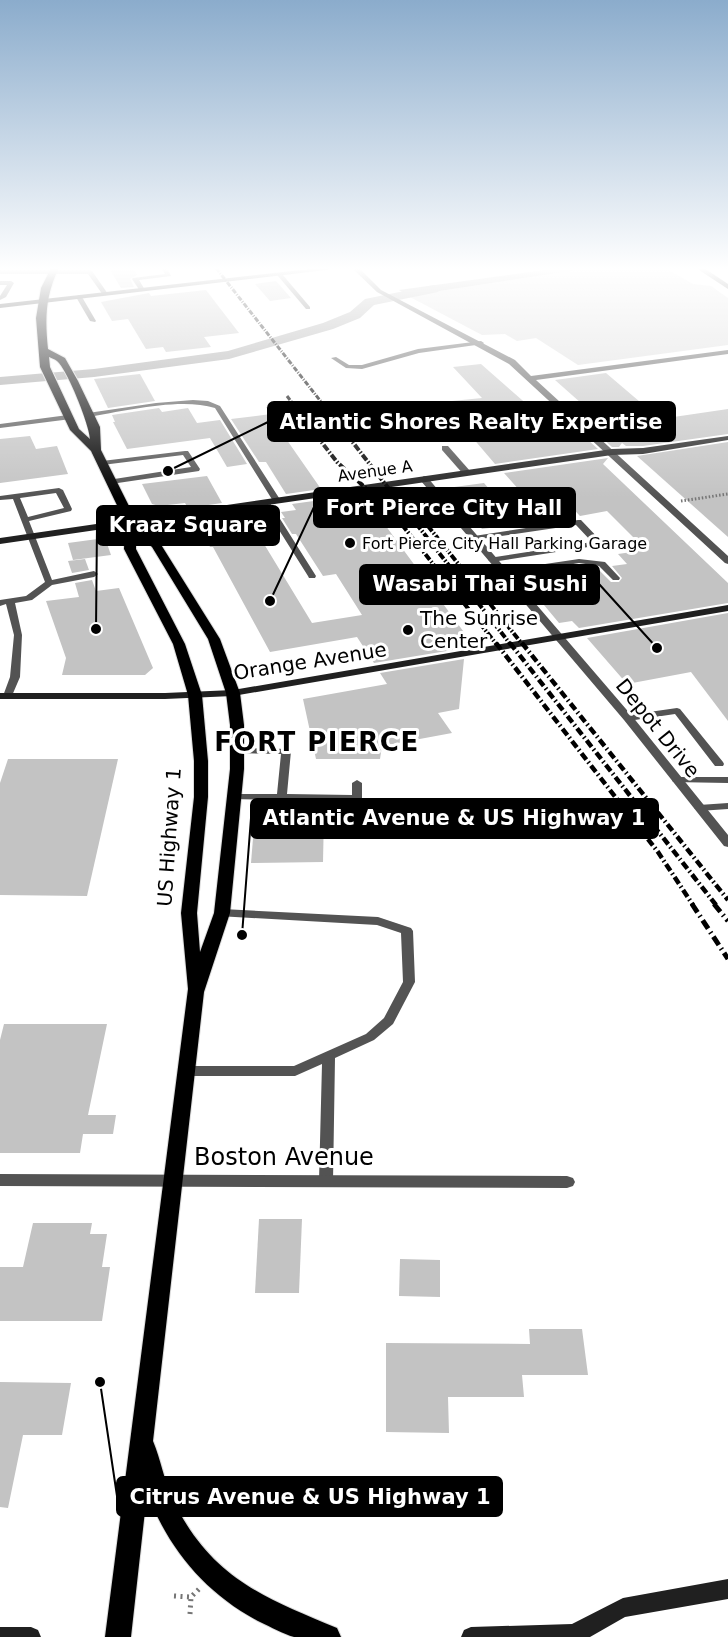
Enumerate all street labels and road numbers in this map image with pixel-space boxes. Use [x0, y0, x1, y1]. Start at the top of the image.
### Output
street label: Avenue A [336, 456, 414, 486]
street label: Orange Avenue [232, 637, 388, 685]
street label: Depot Drive [611, 674, 705, 782]
street label: US Highway 1 [152, 767, 186, 907]
street label: Boston Avenue [194, 1143, 374, 1171]

